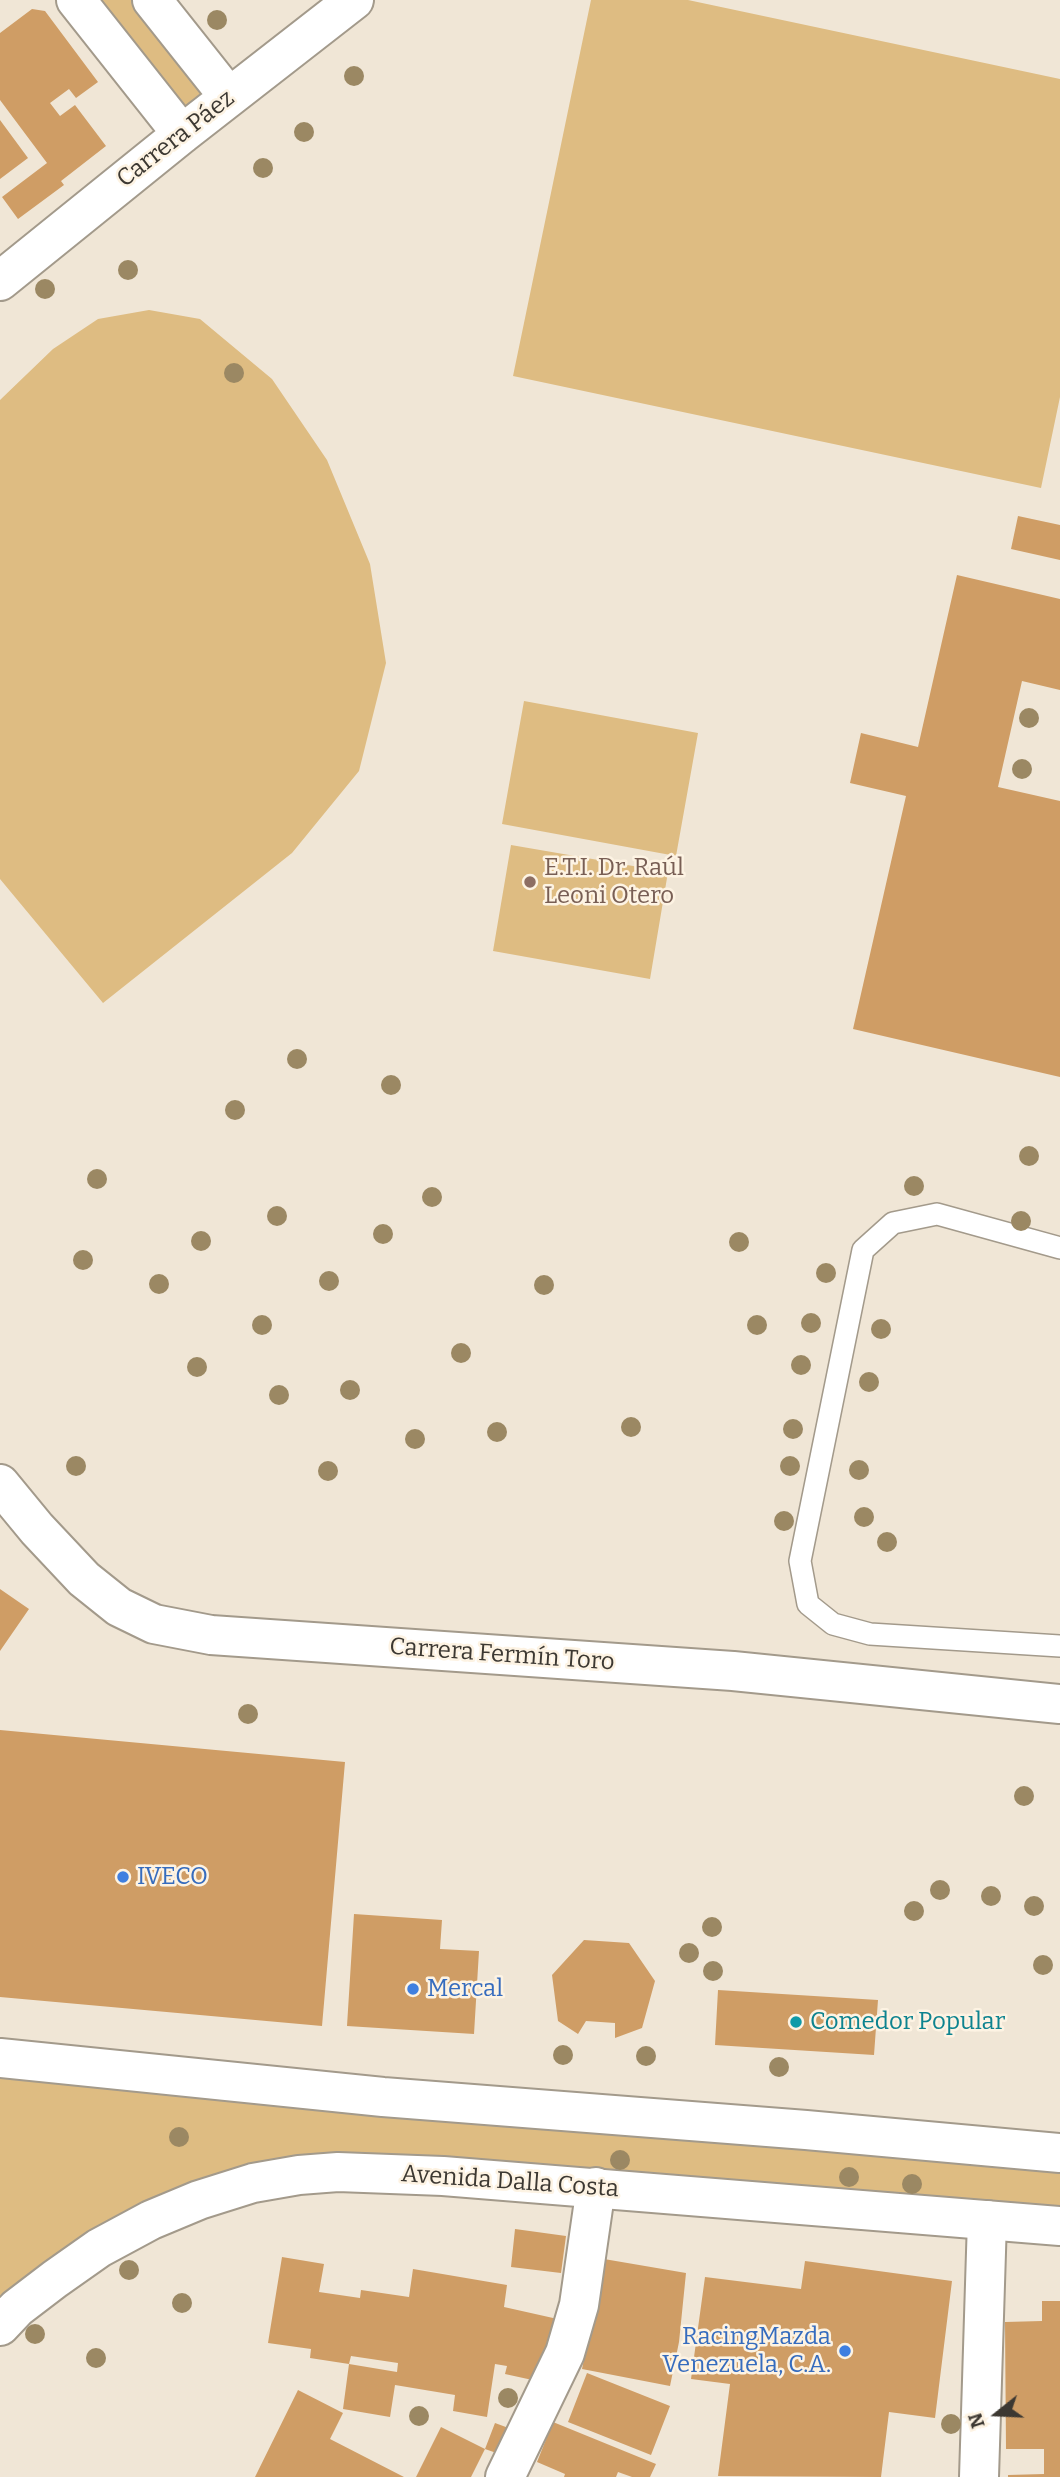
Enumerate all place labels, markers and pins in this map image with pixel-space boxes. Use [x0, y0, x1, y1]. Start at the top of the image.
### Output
place label: E.T.I. Dr. Raúl Leoni Otero [544, 854, 684, 910]
marker: E.T.I. Dr. Raúl Leoni Otero [522, 874, 538, 890]
place label: IVECO [137, 1863, 208, 1891]
marker: IVECO [115, 1869, 131, 1885]
place label: Mercal [427, 1975, 503, 2003]
marker: Mercal [405, 1981, 421, 1997]
place label: Comedor Popular [810, 2008, 1005, 2036]
marker: Comedor Popular [788, 2014, 804, 2030]
place label: RacingMazda Venezuela, C.A. [662, 2323, 831, 2379]
marker: RacingMazda Venezuela, C.A. [837, 2343, 853, 2359]

